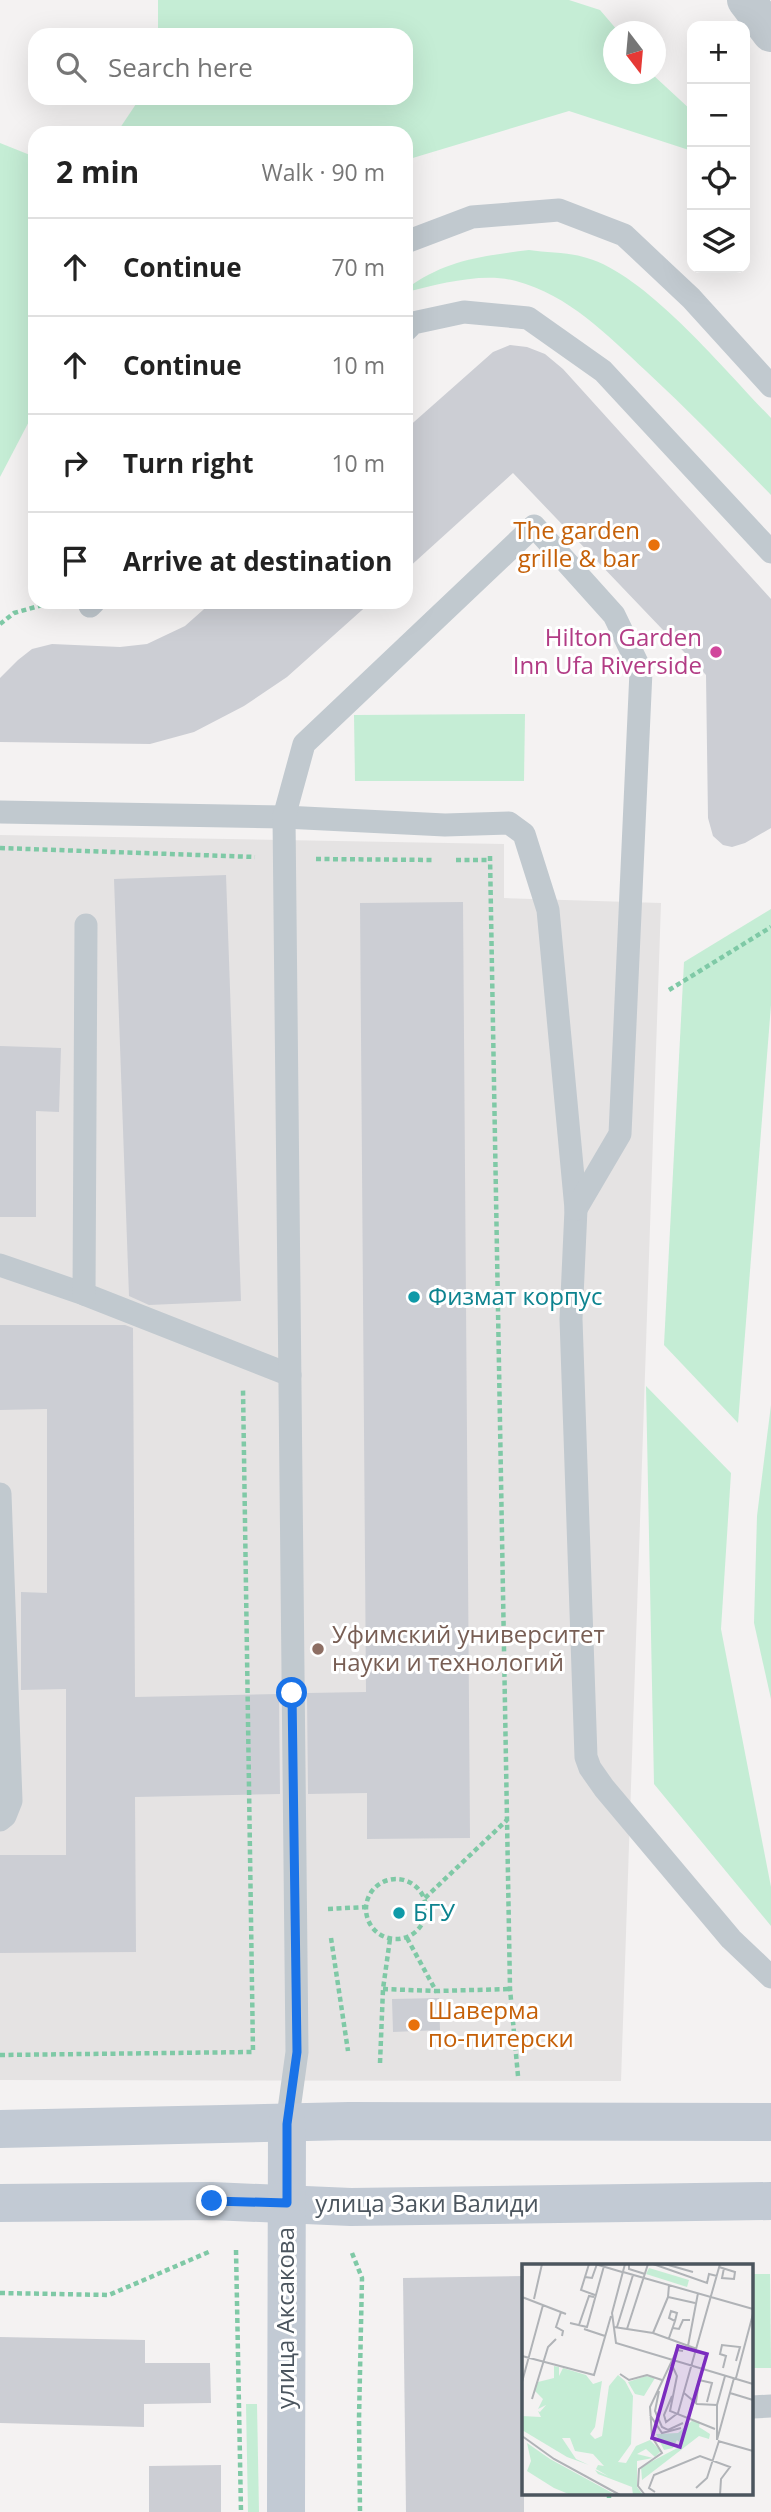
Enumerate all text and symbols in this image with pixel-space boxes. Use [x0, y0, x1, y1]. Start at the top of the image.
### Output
north arrow [603, 21, 666, 84]
map controls [687, 21, 750, 273]
button: + [687, 21, 750, 84]
search box [28, 28, 413, 105]
icon: search [52, 48, 90, 86]
text: Search here [108, 49, 253, 85]
button: − [687, 84, 750, 147]
button: locate [687, 147, 750, 210]
text: 2 min [56, 151, 139, 192]
text: Walk · 90 m [262, 156, 385, 188]
button: layers [687, 210, 750, 273]
icon: ahead [56, 248, 94, 286]
text: Continue [123, 249, 242, 285]
text: 70 m [331, 251, 385, 283]
icon: ahead [56, 346, 94, 384]
text: Continue [123, 347, 242, 383]
text: 10 m [331, 349, 385, 381]
icon: right [56, 444, 94, 482]
text: Turn right [123, 445, 254, 481]
text: 10 m [331, 447, 385, 479]
place label: The garden grille & bar [513, 513, 640, 574]
marker: The garden grille & bar [646, 537, 662, 553]
icon: arrive [56, 542, 94, 580]
text: Arrive at destination [123, 543, 392, 579]
place label: Hilton Garden Inn Ufa Riverside [513, 620, 702, 681]
marker: Hilton Garden Inn Ufa Riverside [708, 644, 724, 660]
place label: Физмат корпус [428, 1279, 602, 1312]
marker: Физмат корпус [406, 1289, 422, 1305]
place label: Уфимский университет науки и технологий [332, 1617, 605, 1678]
marker: Уфимский университет науки и технологий [310, 1641, 326, 1657]
route start [276, 1677, 307, 1708]
place label: БГУ [413, 1895, 455, 1928]
marker: БГУ [391, 1905, 407, 1921]
place label: Шаверма по-питерски [428, 1993, 574, 2054]
marker: Шаверма по-питерски [406, 2017, 422, 2033]
route end [196, 2185, 227, 2216]
street label: улица Заки Валиди [315, 2186, 539, 2219]
street label: улица Аксакова [268, 2227, 301, 2409]
inset map [522, 2264, 754, 2494]

